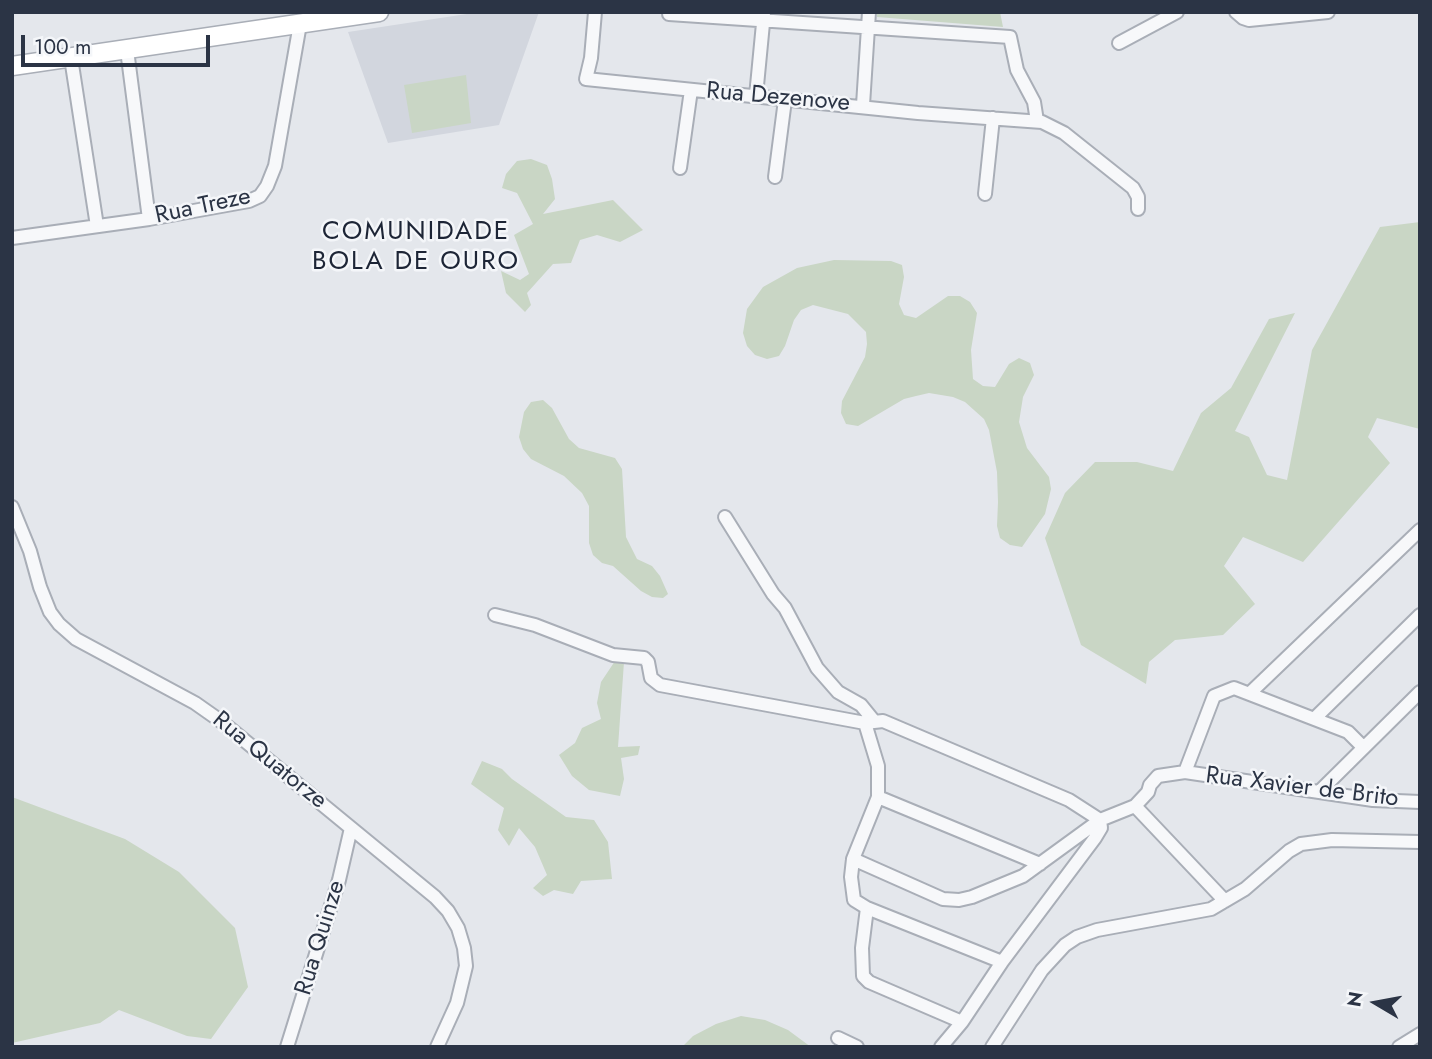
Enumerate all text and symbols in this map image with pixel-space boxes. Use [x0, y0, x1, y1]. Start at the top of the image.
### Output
scale bar [24, 21, 214, 65]
text: 100 m [34, 32, 91, 62]
street label: Rua Dezenove [705, 77, 851, 119]
street label: Rua Treze [153, 183, 253, 231]
district label: COMUNIDADE BOLA DE OURO [313, 217, 519, 278]
street label: Rua Quatorze [206, 706, 332, 816]
street label: Rua Xavier de Brito [1204, 762, 1400, 814]
street label: Rua Quinze [290, 877, 352, 999]
north arrow [1341, 968, 1411, 1038]
text: N [1340, 989, 1369, 1009]

